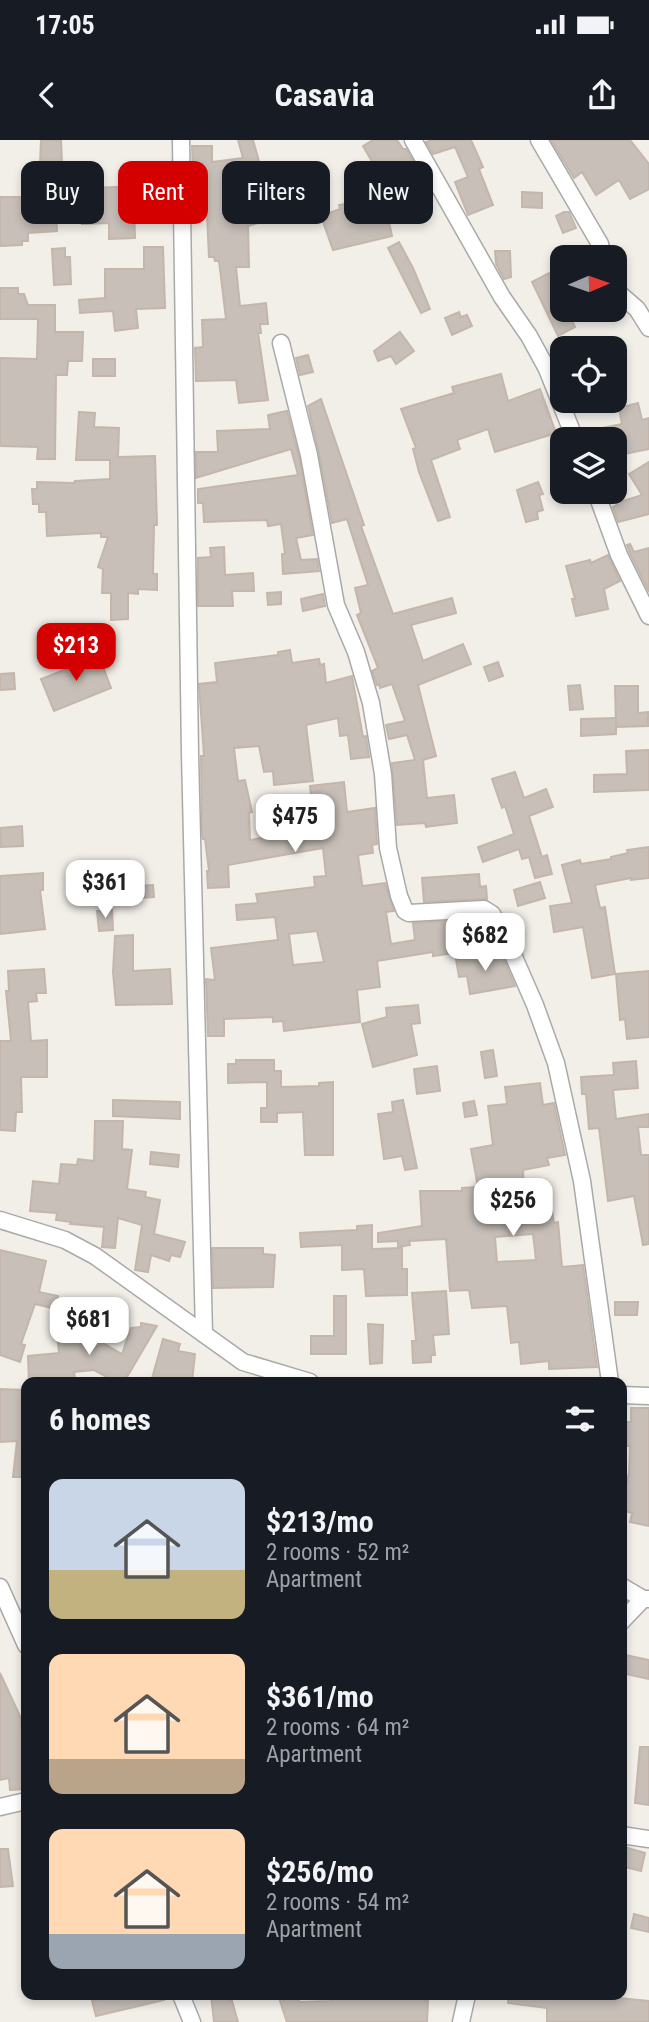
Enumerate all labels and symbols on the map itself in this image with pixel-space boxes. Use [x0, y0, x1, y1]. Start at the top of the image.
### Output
north arrow [550, 245, 626, 322]
pin: $213 [35, 624, 117, 683]
pin: $475 [254, 794, 336, 854]
pin: $361 [64, 860, 146, 920]
pin: $682 [444, 914, 526, 973]
pin: $256 [472, 1178, 554, 1238]
pin: $681 [48, 1298, 130, 1357]

